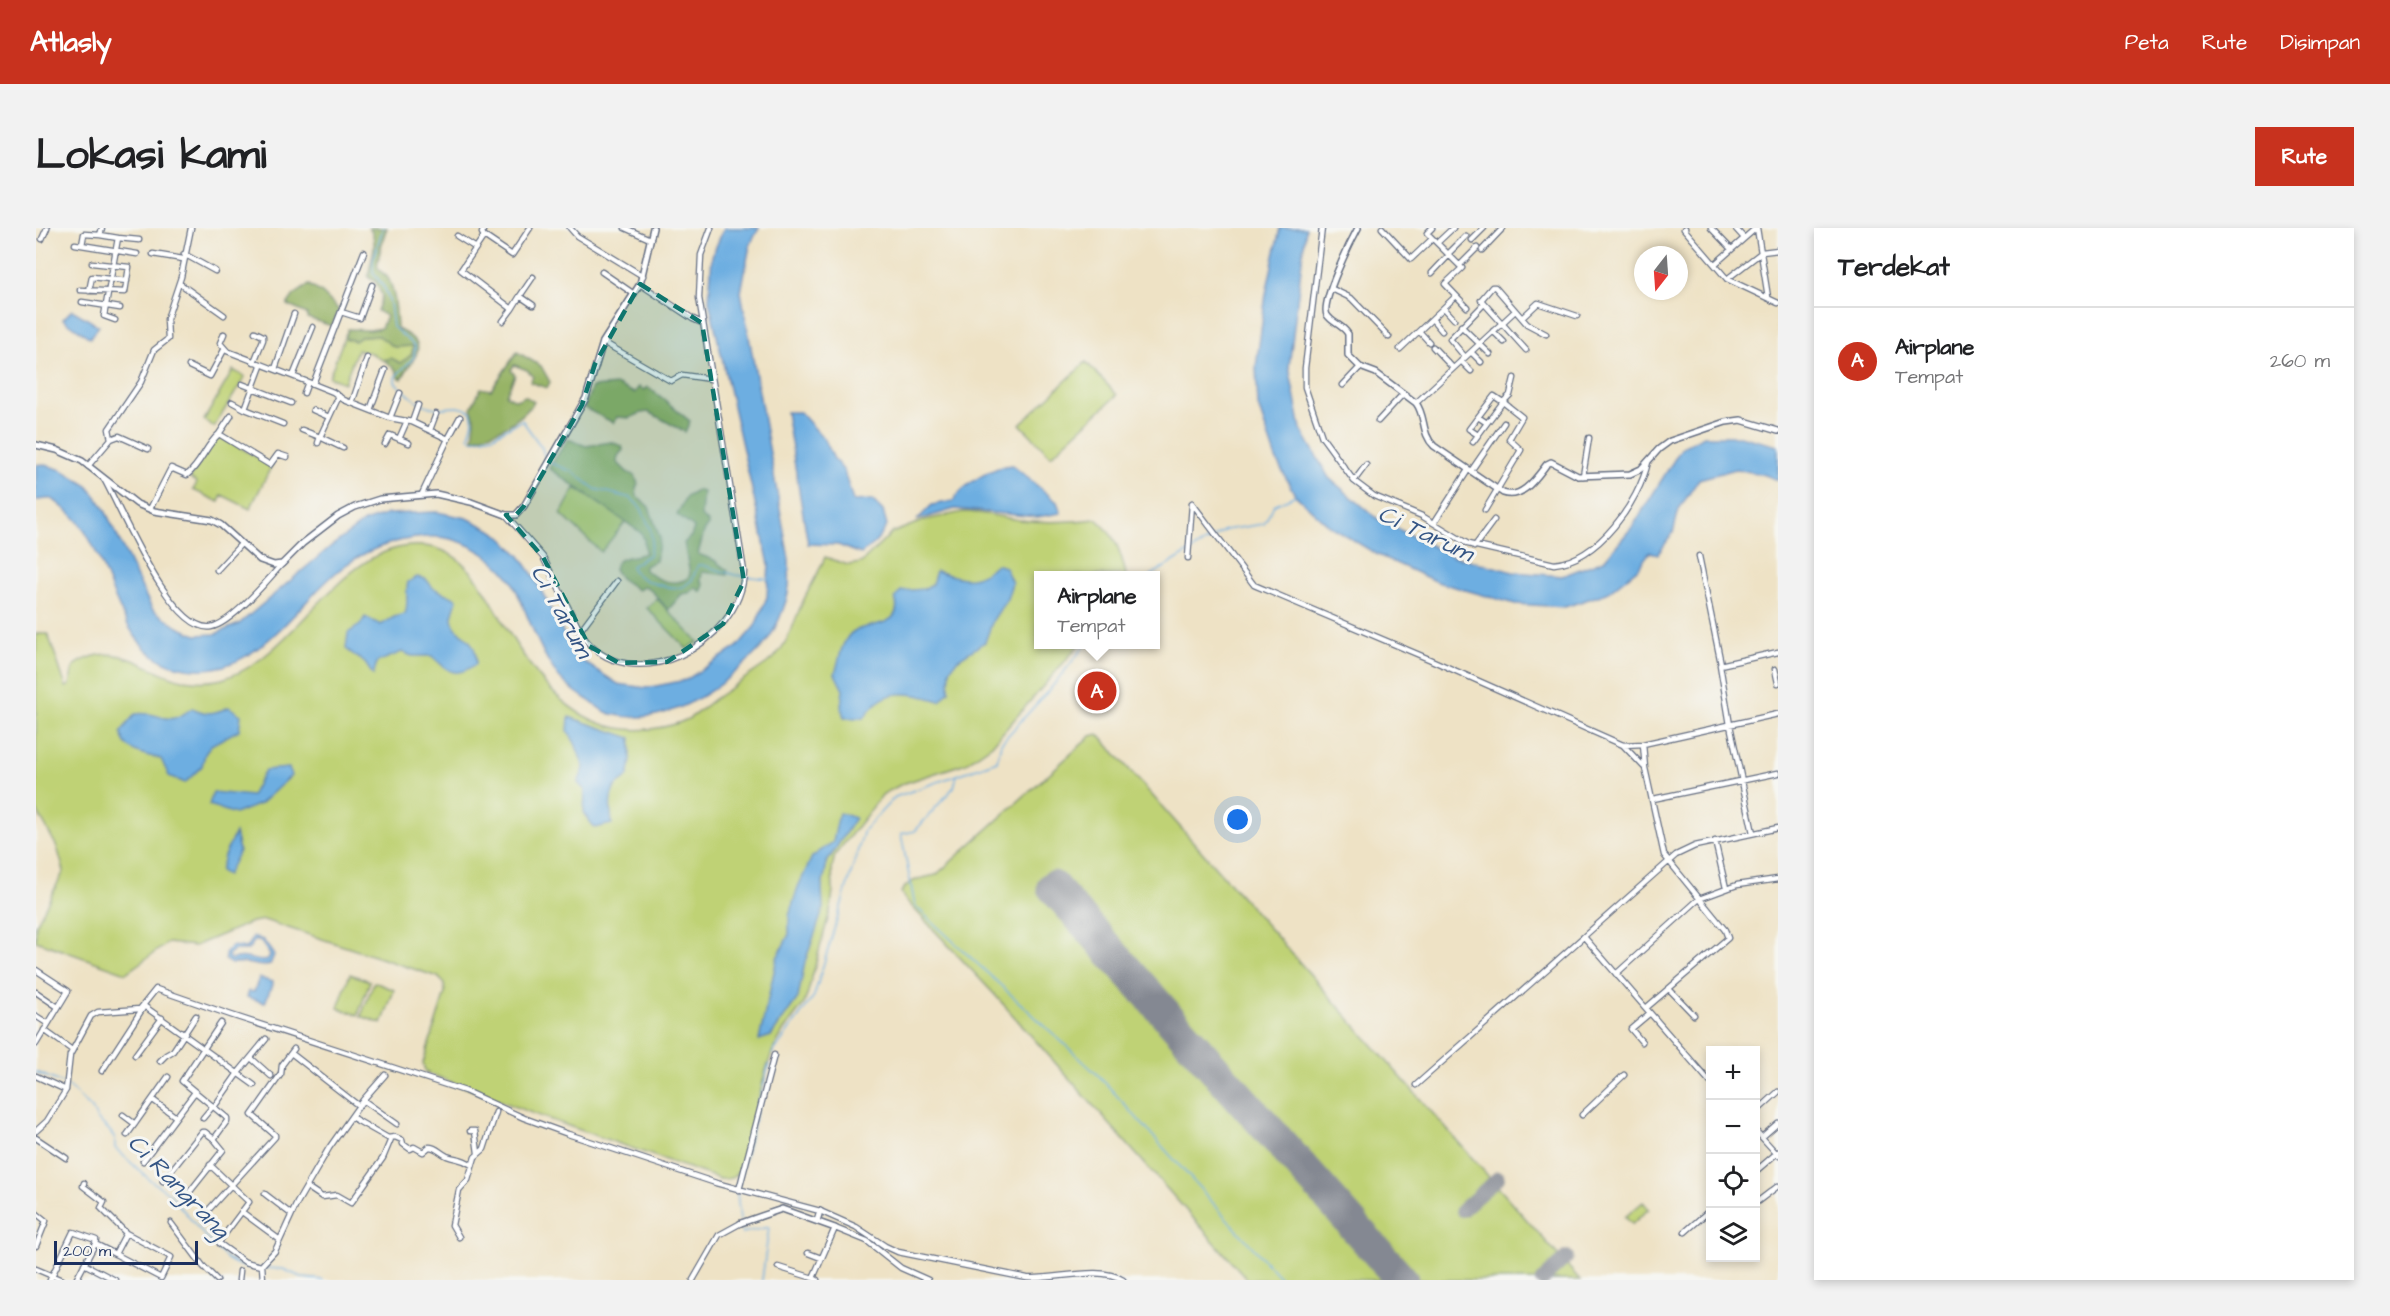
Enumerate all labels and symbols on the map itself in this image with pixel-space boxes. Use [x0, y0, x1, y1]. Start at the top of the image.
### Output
north arrow [1634, 246, 1688, 300]
water label: Ci Tarum [1372, 497, 1481, 572]
water label: Ci Tarum [522, 559, 602, 666]
pin: A [1078, 668, 1116, 714]
your location [1223, 805, 1252, 834]
water label: Ci Rangrang [119, 1127, 238, 1248]
scale bar [54, 1238, 198, 1266]

